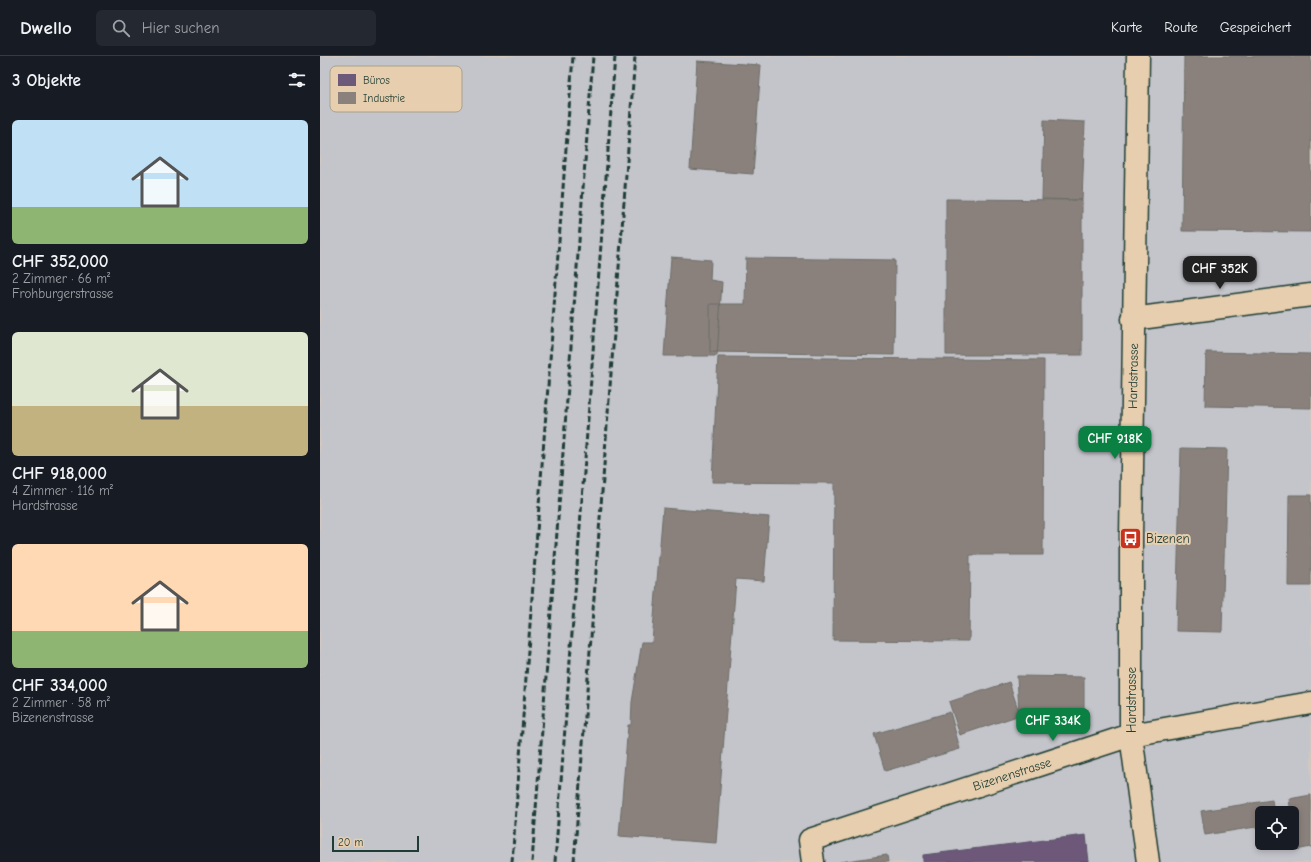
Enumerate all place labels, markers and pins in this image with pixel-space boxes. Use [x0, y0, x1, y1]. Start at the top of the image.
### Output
pin: CHF 352K [1179, 256, 1261, 290]
pin: CHF 918K [1074, 426, 1156, 460]
bus stop icon: Bizenen [1118, 525, 1144, 551]
place label: Bizenen [1146, 531, 1190, 546]
pin: CHF 334K [1012, 708, 1094, 742]

